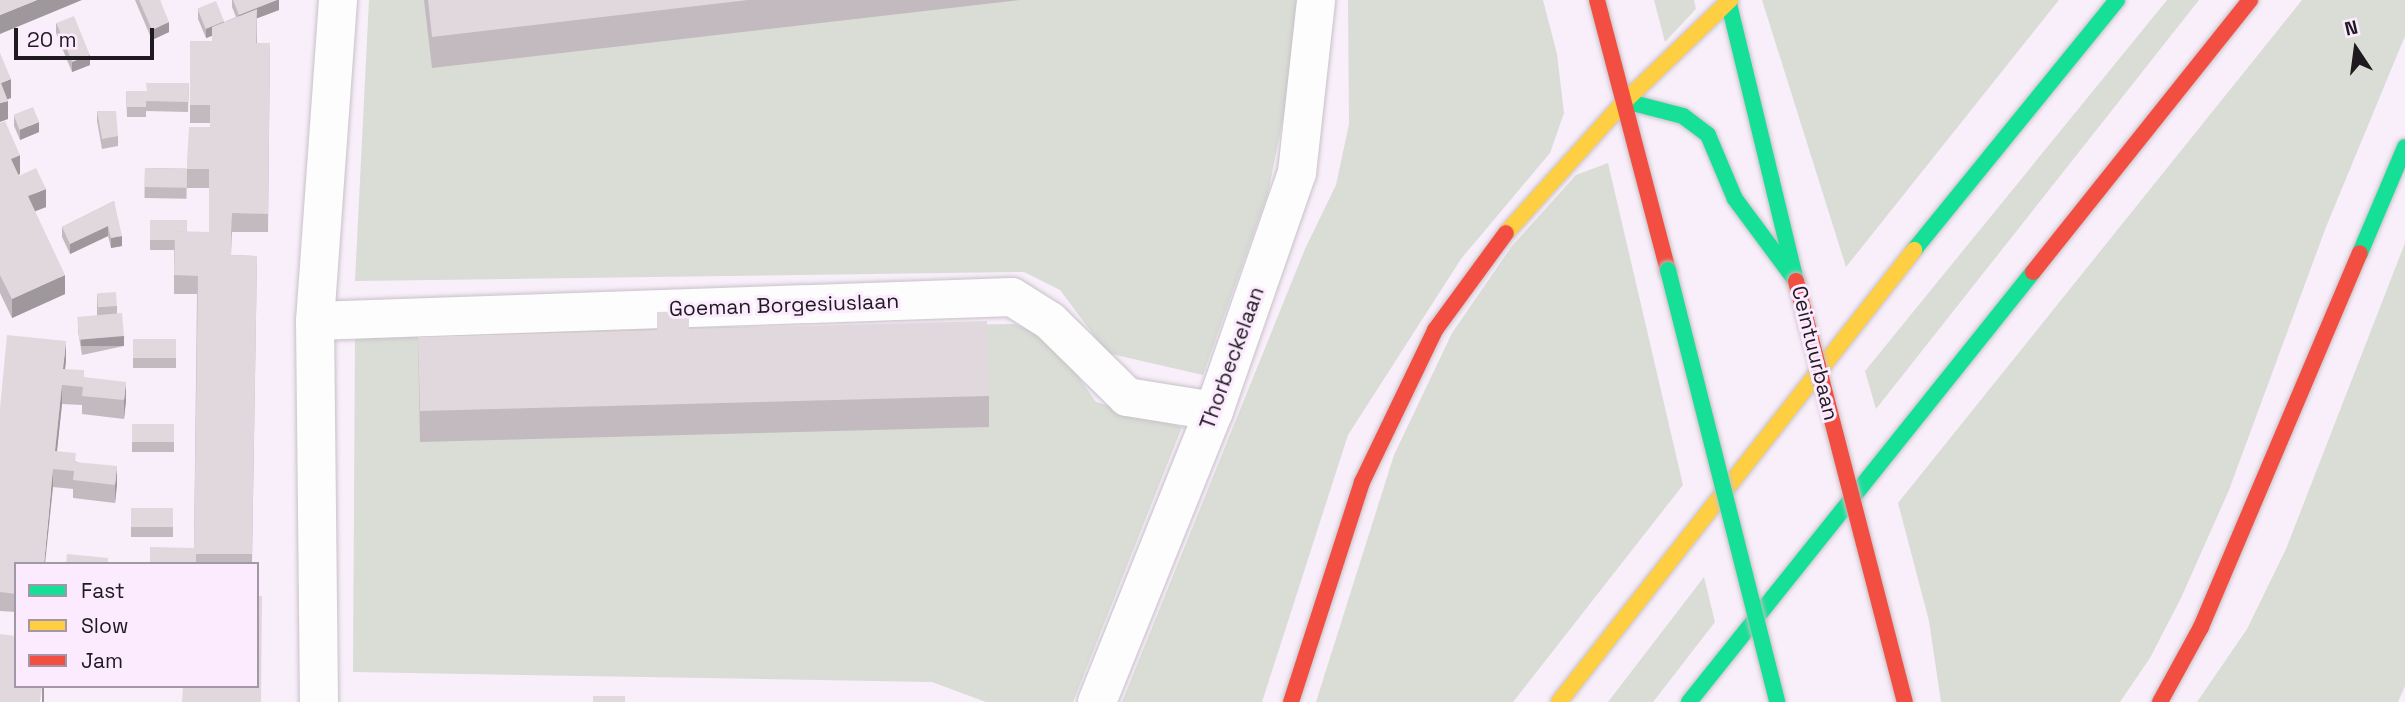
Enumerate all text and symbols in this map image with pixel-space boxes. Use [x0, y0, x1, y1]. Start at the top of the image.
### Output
scale bar [18, 14, 158, 58]
north arrow [2321, 14, 2391, 84]
text: N [2342, 14, 2360, 42]
text: 20 m [27, 26, 77, 53]
street label: Thorbeckelaan [1195, 283, 1269, 433]
street label: Ceintuurbaan [1786, 283, 1844, 423]
street label: Goeman Borgesiuslaan [668, 288, 900, 322]
legend [14, 562, 259, 688]
text: Fast [81, 577, 125, 604]
text: Slow [81, 612, 129, 639]
text: Jam [81, 647, 123, 674]

